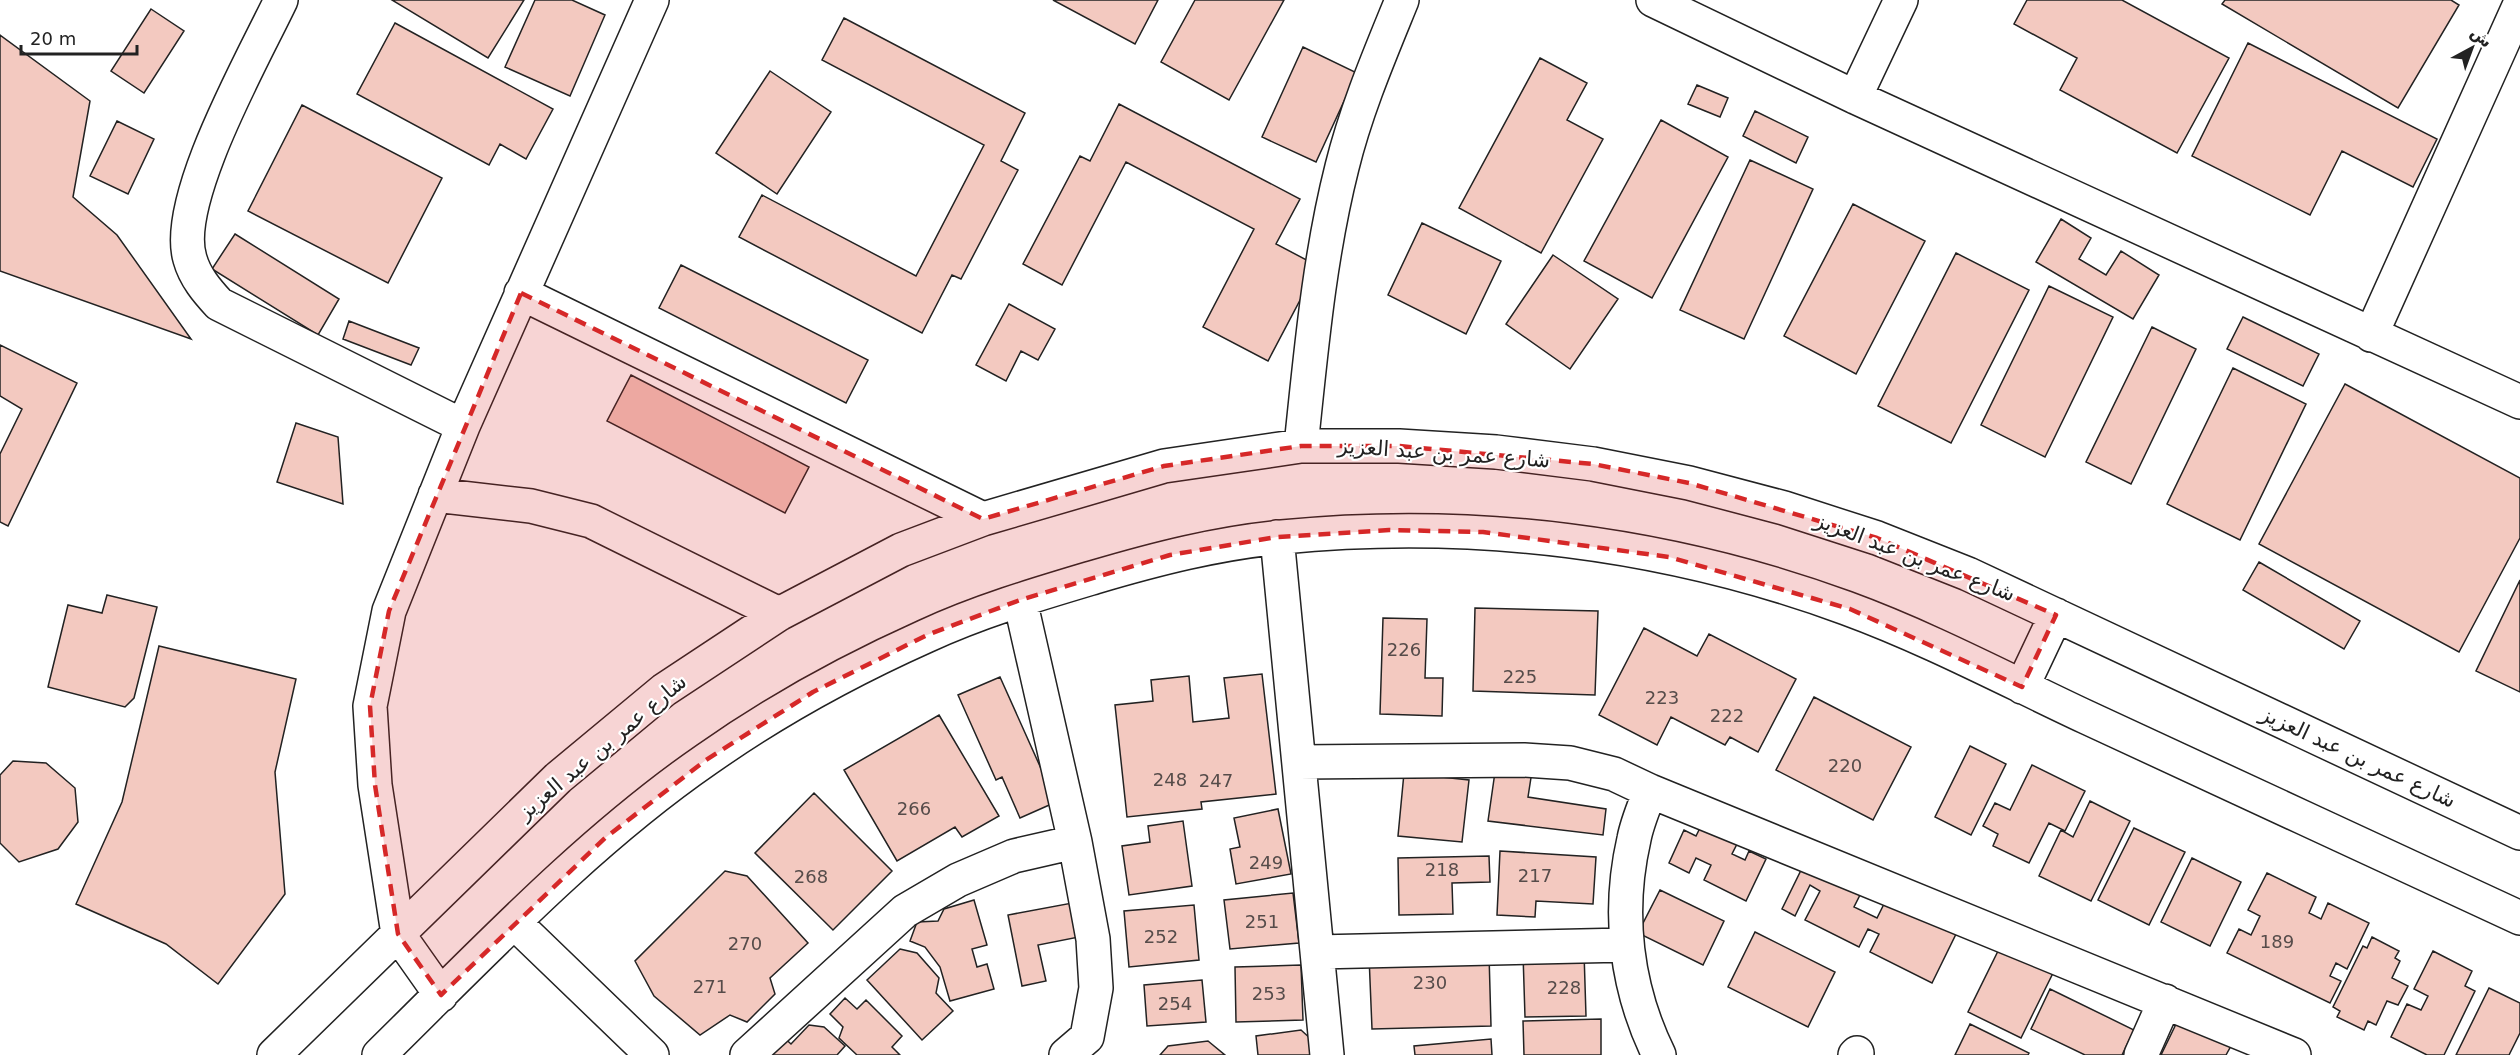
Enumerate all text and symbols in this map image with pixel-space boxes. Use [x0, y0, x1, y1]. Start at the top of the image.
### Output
scale bar [21, 18, 136, 56]
north arrow [2442, 18, 2502, 78]
text: ش [2467, 23, 2496, 51]
text: 20 m [30, 28, 76, 49]
street label: شارع عمر بن عبد العزيز [1336, 434, 1551, 472]
street label: شارع عمر بن عبد العزيز [1810, 507, 2019, 606]
house number: 226 [1387, 639, 1421, 660]
house number: 225 [1503, 666, 1537, 687]
street label: شارع عمر بن عبد العزيز [512, 669, 691, 825]
house number: 223 [1645, 687, 1679, 708]
street label: شارع عمر بن عبد العزيز [2256, 701, 2459, 813]
house number: 222 [1710, 705, 1744, 726]
house number: 220 [1828, 755, 1862, 776]
house number: 248 [1153, 769, 1187, 790]
house number: 247 [1199, 770, 1233, 791]
house number: 266 [897, 798, 931, 819]
house number: 249 [1249, 852, 1283, 873]
house number: 218 [1425, 859, 1459, 880]
house number: 217 [1518, 865, 1552, 886]
house number: 268 [794, 866, 828, 887]
house number: 251 [1245, 911, 1279, 932]
house number: 252 [1144, 926, 1178, 947]
house number: 189 [2260, 931, 2294, 952]
house number: 270 [728, 933, 762, 954]
house number: 230 [1413, 972, 1447, 993]
house number: 271 [693, 976, 727, 997]
house number: 228 [1547, 977, 1581, 998]
house number: 253 [1252, 983, 1286, 1004]
house number: 254 [1158, 993, 1192, 1014]

